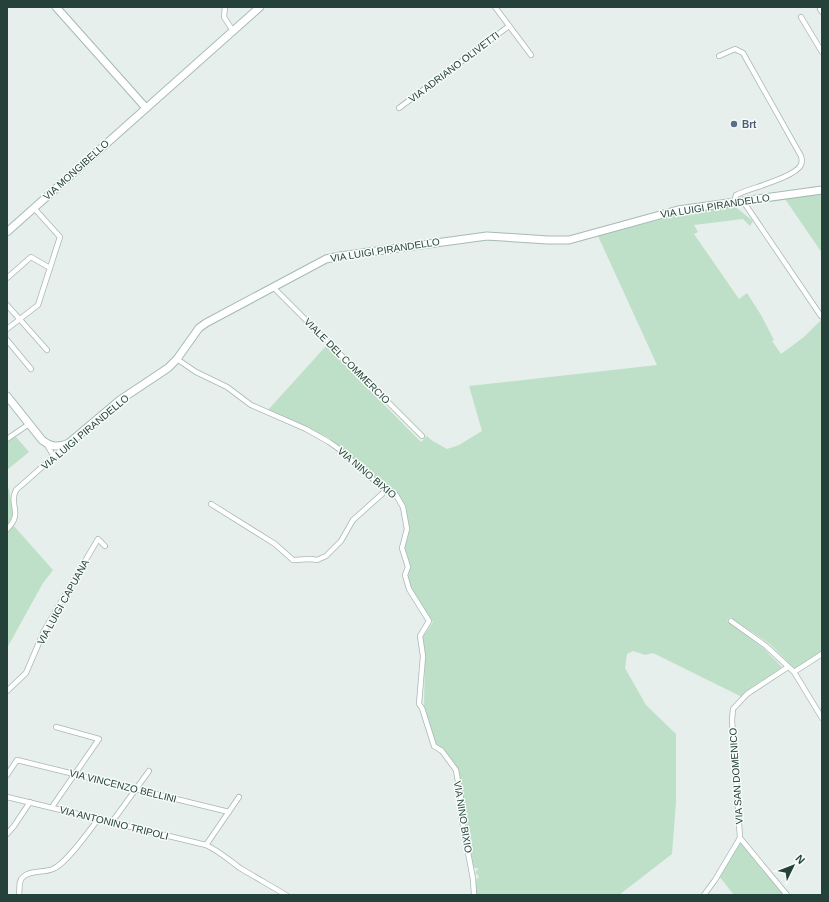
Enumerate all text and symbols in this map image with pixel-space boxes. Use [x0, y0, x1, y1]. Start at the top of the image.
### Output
street label: VIA ADRIANO OLIVETTI [407, 29, 501, 105]
marker: Brt [729, 119, 739, 129]
place label: Brt [742, 119, 757, 130]
street label: VIA MONGIBELLO [41, 138, 111, 202]
street label: VIA LUIGI PIRANDELLO [660, 192, 771, 220]
street label: VIA LUIGI PIRANDELLO [330, 236, 441, 264]
street label: VIALE DEL COMMERCIO [302, 316, 392, 406]
street label: VIA LUIGI PIRANDELLO [39, 392, 131, 472]
street label: VIA NINO BIXIO [336, 445, 399, 501]
street label: VIA LUIGI CAPUANA [35, 557, 91, 646]
street label: VIA SAN DOMENICO [727, 727, 745, 825]
street label: VIA VINCENZO BELLINI [68, 767, 178, 805]
street label: VIA NINO BIXIO [452, 780, 474, 854]
street label: VIA ANTONINO TRIPOLI [58, 804, 170, 842]
north arrow [773, 846, 813, 886]
text: N [793, 852, 807, 866]

